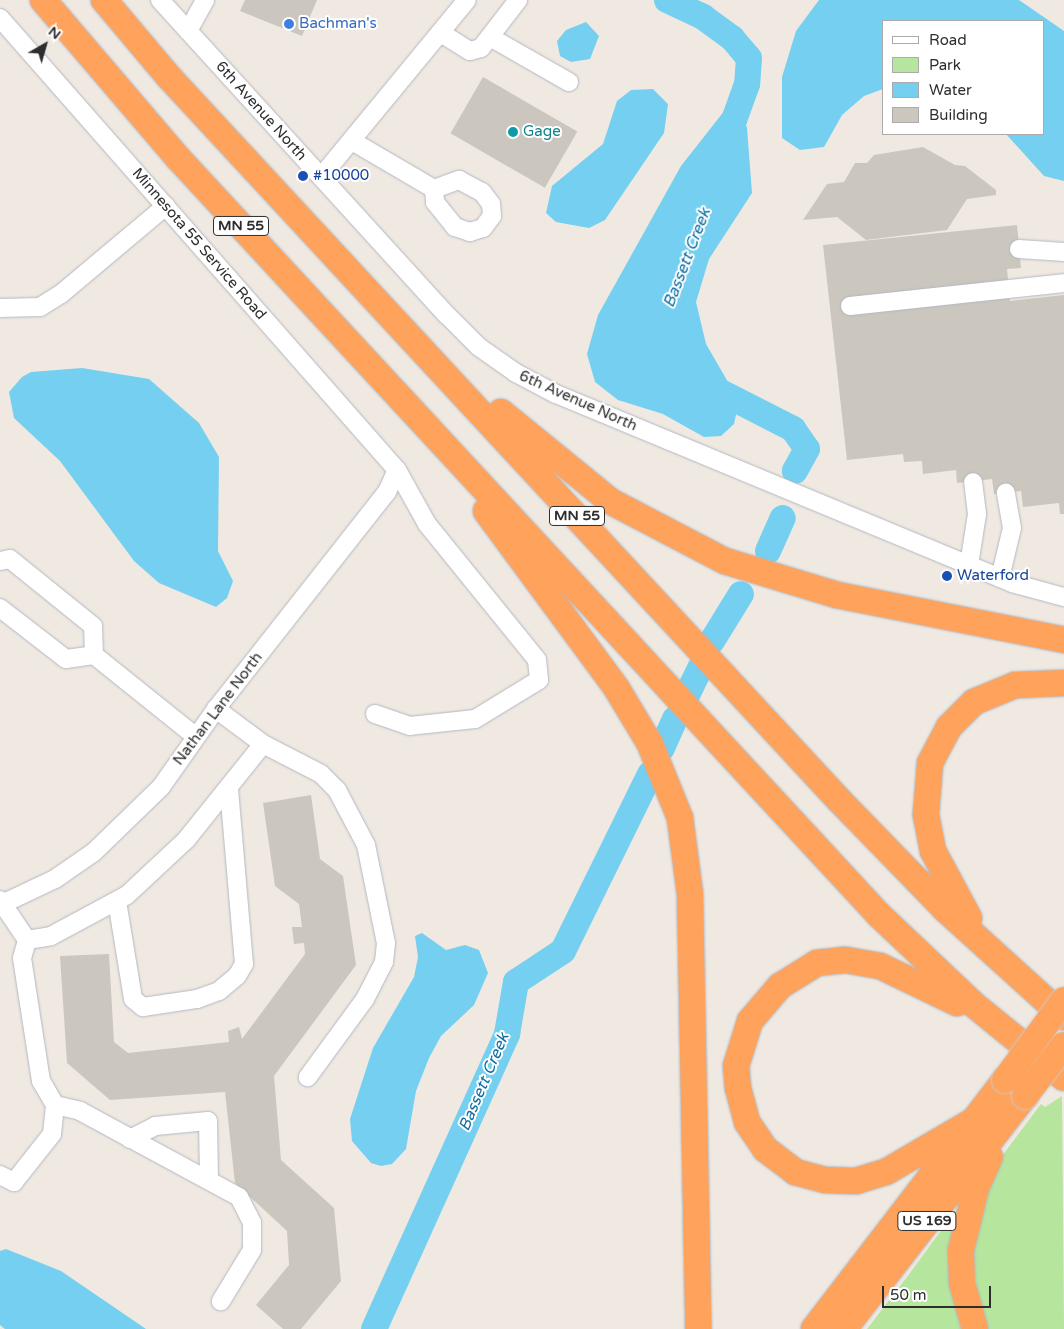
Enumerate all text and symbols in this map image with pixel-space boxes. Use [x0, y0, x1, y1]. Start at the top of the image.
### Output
place label: Bachman's [299, 15, 377, 33]
marker: Bachman's [283, 18, 295, 30]
north arrow [20, 20, 70, 70]
legend [882, 20, 1044, 135]
text: N [45, 23, 64, 43]
text: Road [929, 31, 967, 49]
text: Park [929, 56, 961, 74]
street label: 6th Avenue North [212, 58, 310, 164]
text: Water [929, 81, 972, 99]
text: Building [929, 106, 988, 124]
place label: Gage [523, 123, 561, 141]
marker: Gage [507, 126, 519, 138]
street label: Minnesota 55 Service Road [128, 164, 270, 324]
place label: #10000 [313, 167, 369, 185]
marker: #10000 [297, 170, 309, 182]
water label: Bassett Creek [659, 206, 715, 310]
road number: MN 55 [212, 215, 270, 238]
street label: 6th Avenue North [516, 367, 640, 435]
road number: MN 55 [548, 504, 606, 528]
place label: Waterford [957, 567, 1029, 585]
marker: Waterford [941, 570, 953, 582]
street label: Nathan Lane North [170, 649, 266, 769]
water label: Bassett Creek [455, 1030, 513, 1134]
road number: US 169 [897, 1210, 957, 1232]
scale bar [884, 1276, 993, 1308]
text: 50 m [890, 1286, 927, 1304]

